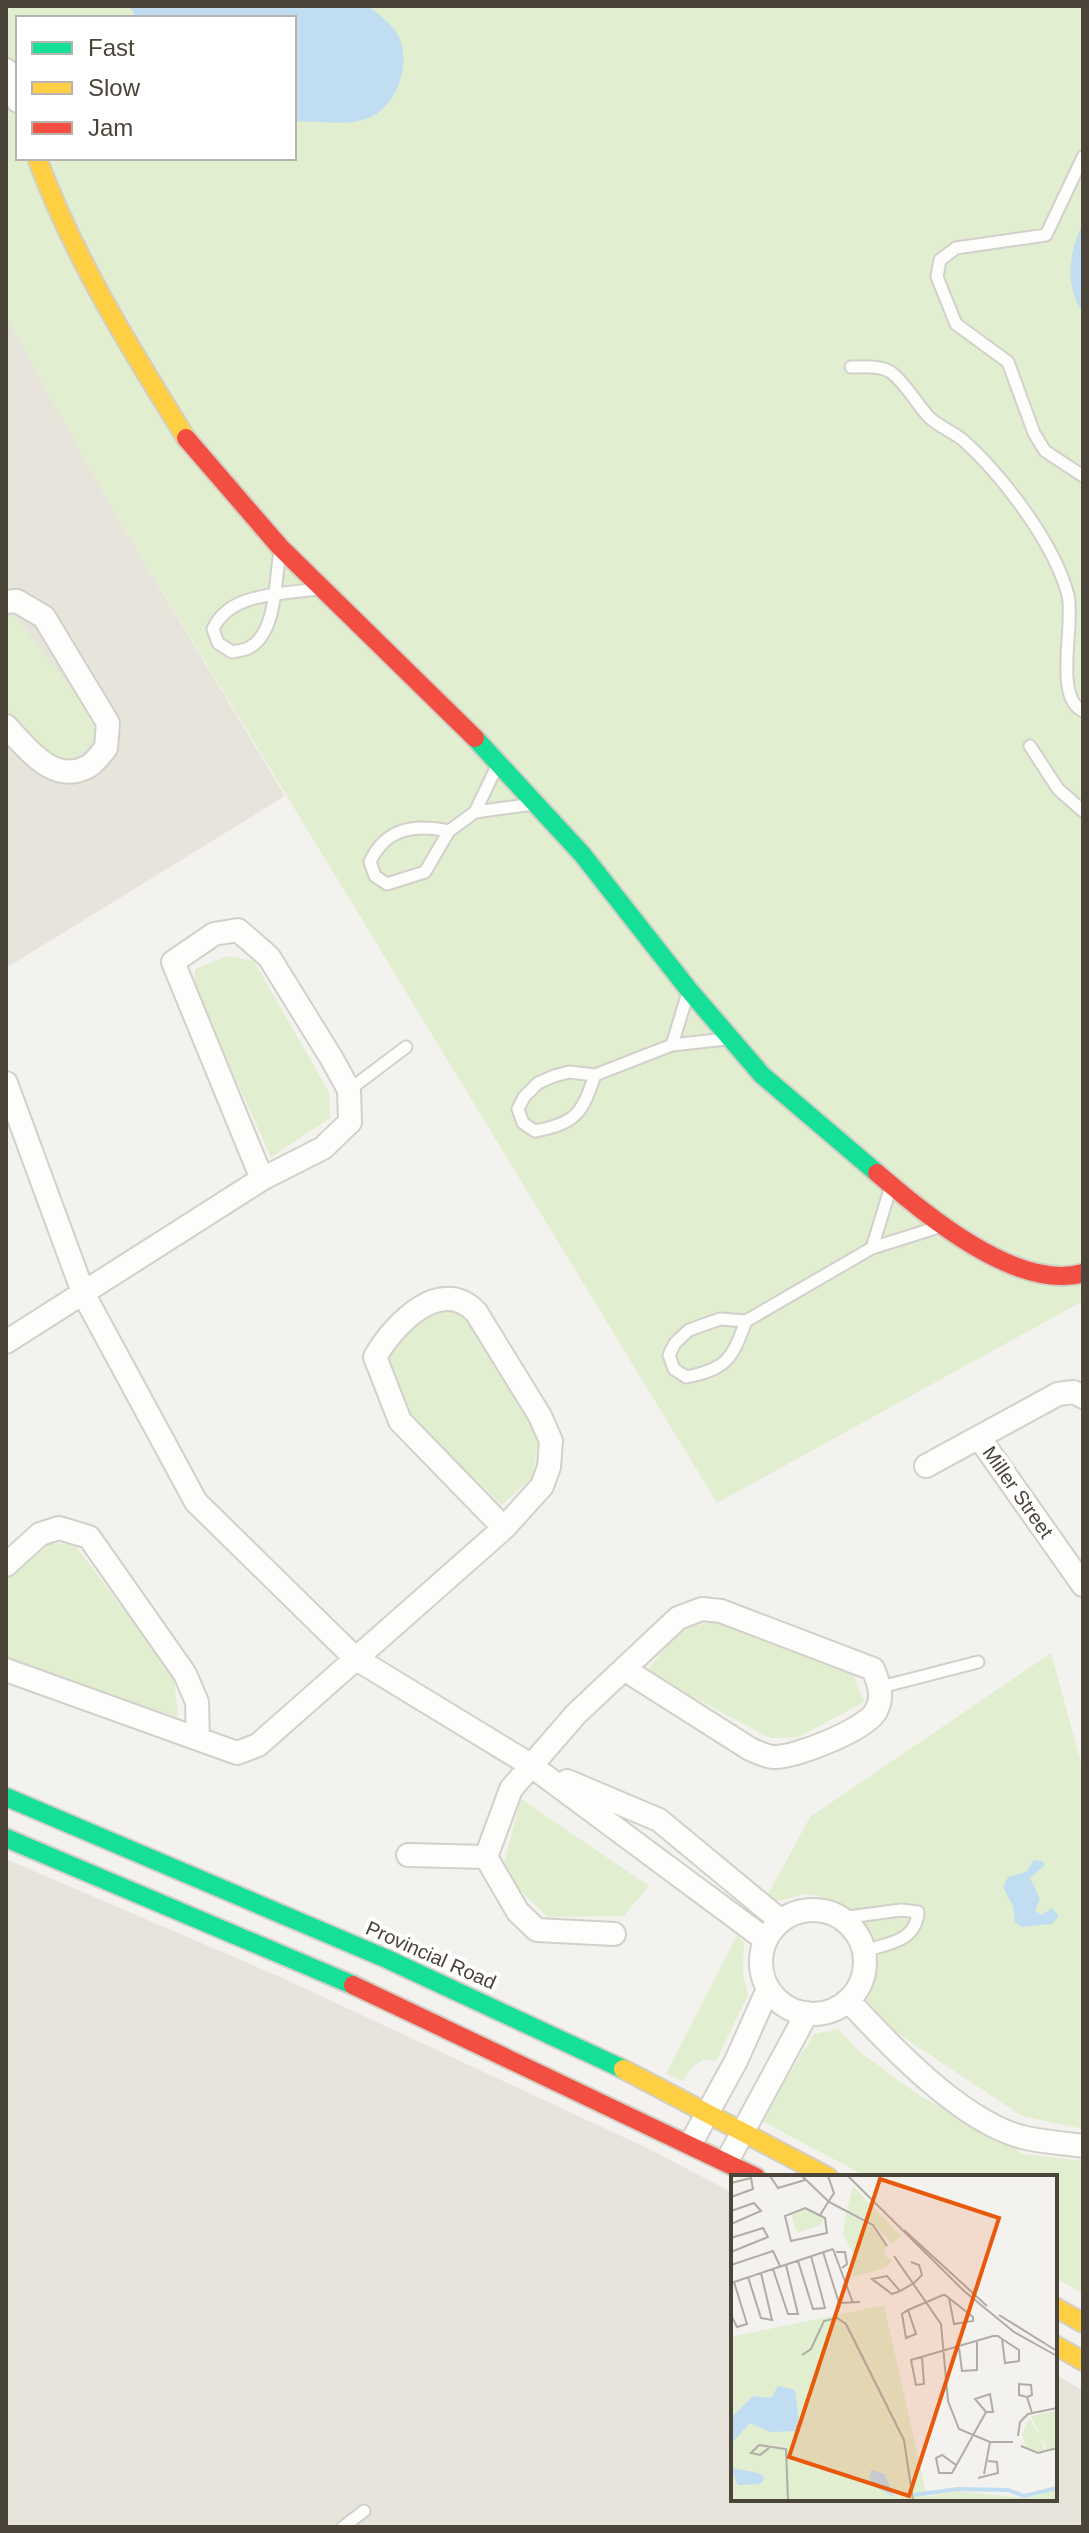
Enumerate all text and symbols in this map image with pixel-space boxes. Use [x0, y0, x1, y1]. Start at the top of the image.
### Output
legend [16, 16, 296, 160]
text: Fast [88, 34, 135, 61]
text: Slow [88, 74, 141, 101]
text: Jam [88, 114, 133, 141]
street label: Miller Street [978, 1442, 1058, 1542]
street label: Provincial Road [363, 1916, 499, 1994]
inset map [731, 2175, 1057, 2501]

